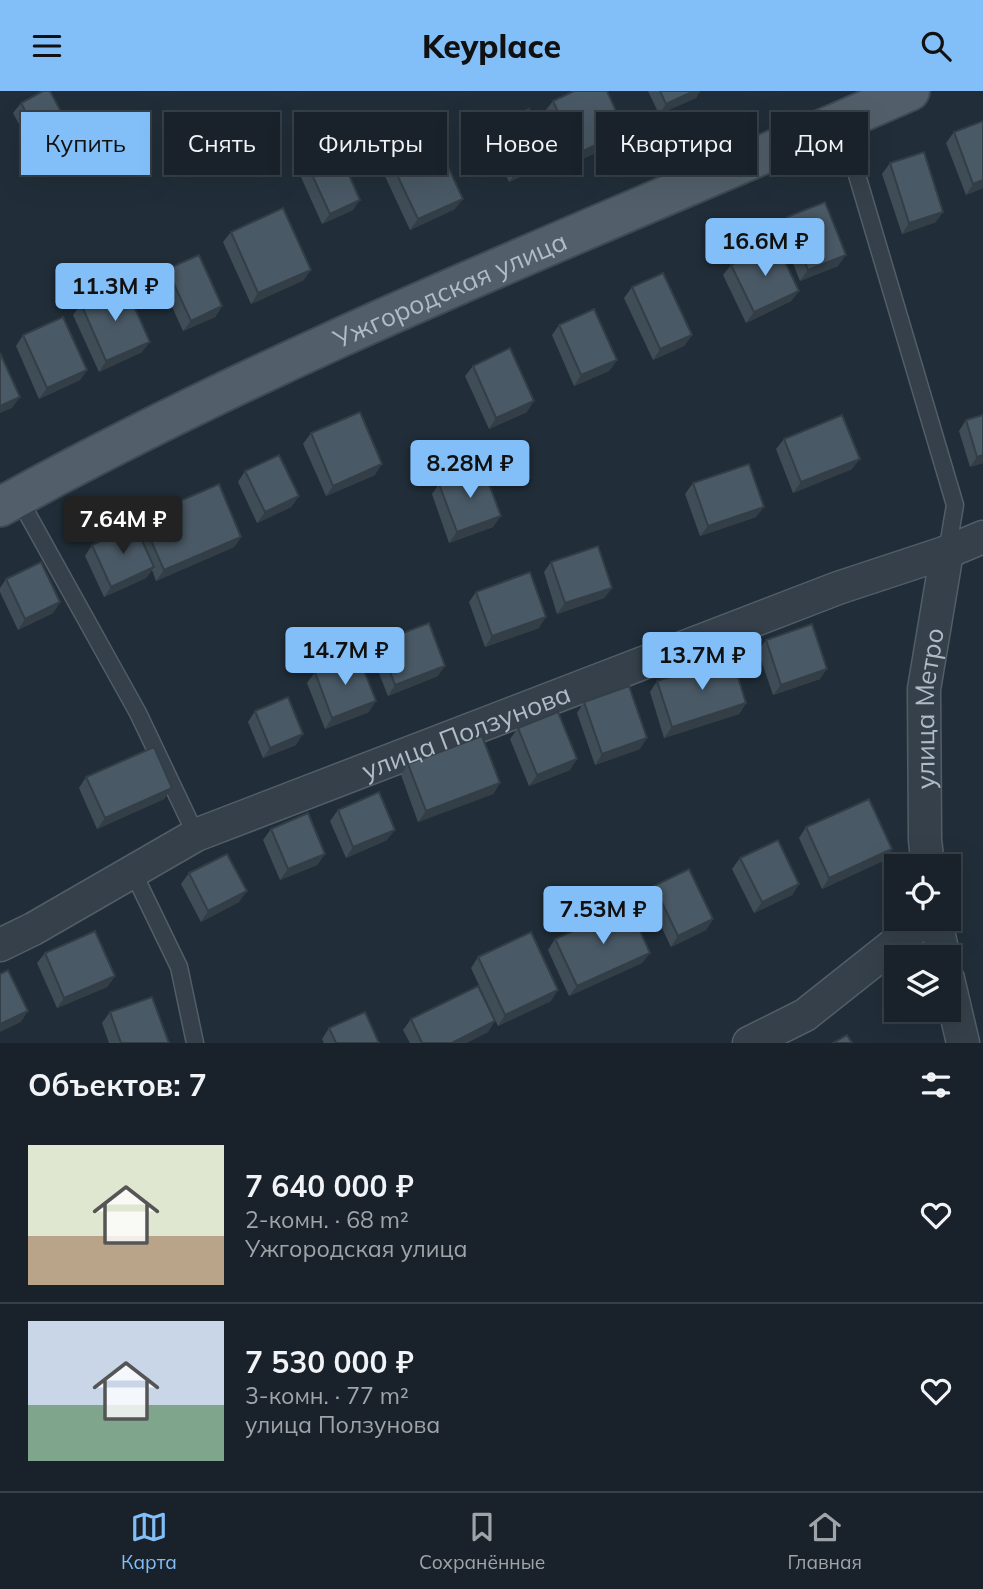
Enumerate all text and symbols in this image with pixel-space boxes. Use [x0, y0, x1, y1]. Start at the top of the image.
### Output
text: Keyplace [422, 26, 561, 66]
icon: menu [28, 27, 66, 65]
icon: search [917, 27, 955, 65]
chip: Купить [21, 112, 150, 175]
chip: Снять [164, 112, 280, 175]
chip: Фильтры [294, 112, 447, 175]
chip: Новое [461, 112, 582, 175]
chip: Квартира [596, 112, 757, 175]
chip: Дом [771, 112, 868, 175]
pin: 16.6M ₽ [700, 219, 830, 278]
street label: Ужгородская улица [327, 224, 572, 355]
text: 16.6M ₽ [721, 226, 809, 255]
pin: 11.3M ₽ [50, 264, 180, 323]
text: 11.3M ₽ [71, 271, 159, 300]
pin: 8.28M ₽ [405, 441, 535, 500]
text: 8.28M ₽ [426, 448, 514, 477]
pin: 7.64M ₽ [58, 497, 188, 556]
text: 7.64M ₽ [79, 504, 167, 533]
street label: улица Метро [907, 625, 951, 789]
pin: 14.7M ₽ [280, 627, 410, 687]
pin: 13.7M ₽ [637, 633, 767, 692]
text: 14.7M ₽ [301, 635, 389, 664]
text: 13.7M ₽ [658, 640, 746, 669]
street label: улица Ползунова [357, 676, 575, 786]
map controls [884, 854, 961, 1022]
button: locate [884, 854, 961, 931]
pin: 7.53M ₽ [538, 887, 668, 946]
text: 7.53M ₽ [559, 894, 647, 923]
button: layers [884, 945, 961, 1022]
text: Объектов: 7 [28, 1066, 207, 1104]
icon: filters [917, 1066, 955, 1104]
text: 7 640 000 ₽ [245, 1167, 414, 1205]
icon: home [84, 1173, 168, 1257]
icon: heart [917, 1196, 955, 1234]
text: 2-комн. · 68 m² [245, 1205, 409, 1234]
text: Ужгородская улица [245, 1234, 467, 1263]
text: 7 530 000 ₽ [245, 1343, 414, 1381]
icon: home [84, 1349, 168, 1433]
icon: heart [917, 1372, 955, 1410]
text: 3-комн. · 77 m² [245, 1381, 409, 1410]
text: улица Ползунова [245, 1410, 440, 1439]
tab: Карта [121, 1508, 177, 1574]
tab: Сохранённые [419, 1508, 545, 1574]
tab: Главная [787, 1508, 862, 1574]

